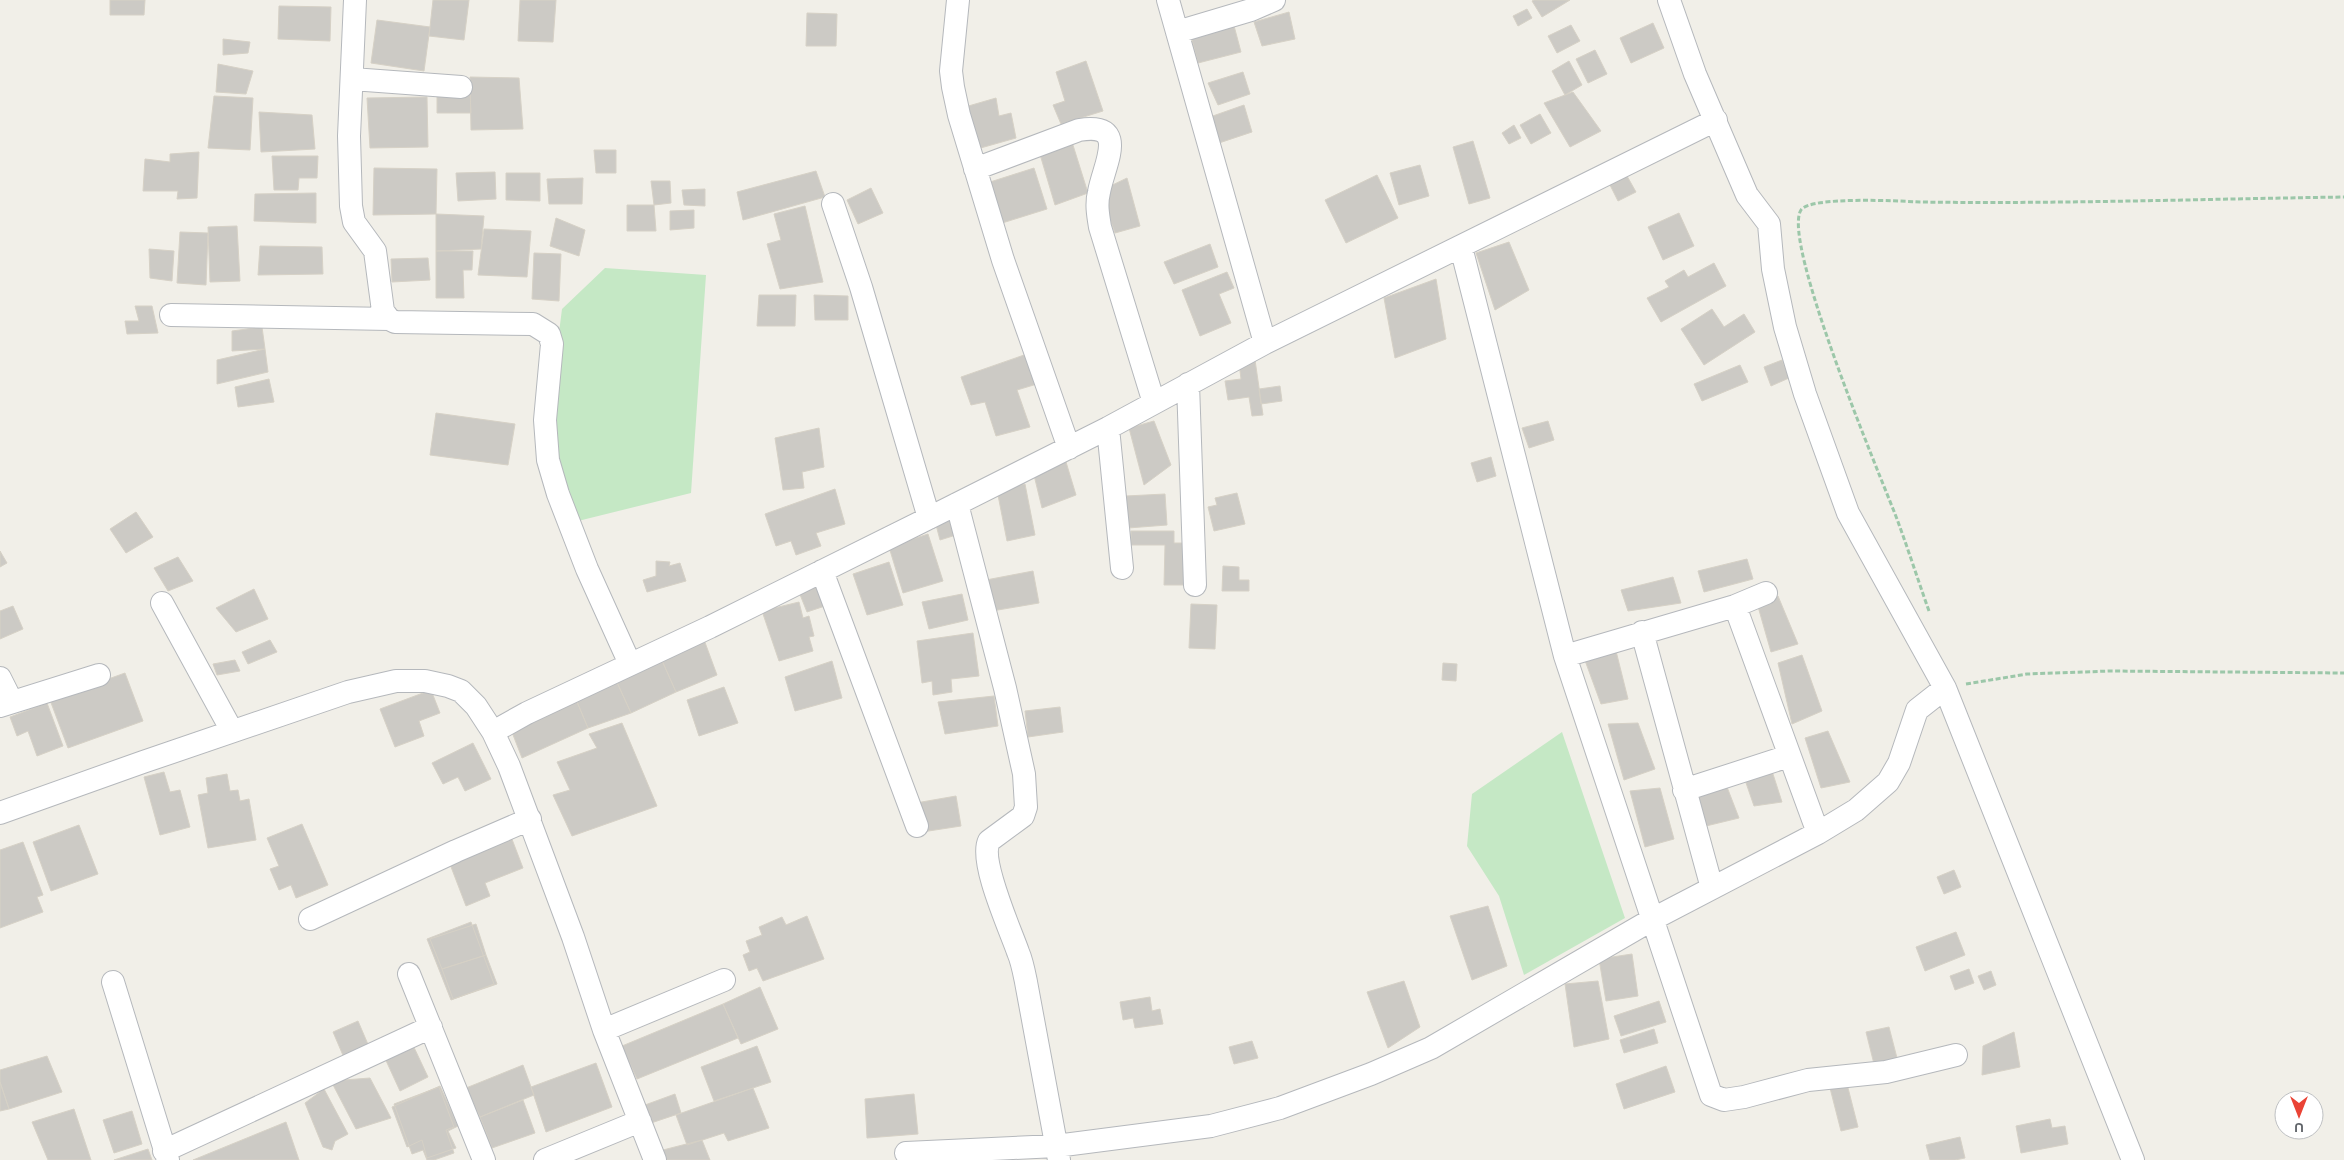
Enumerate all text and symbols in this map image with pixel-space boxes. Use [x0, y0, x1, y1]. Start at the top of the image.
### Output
north arrow [2274, 1090, 2324, 1140]
text: U [2294, 1118, 2304, 1135]

